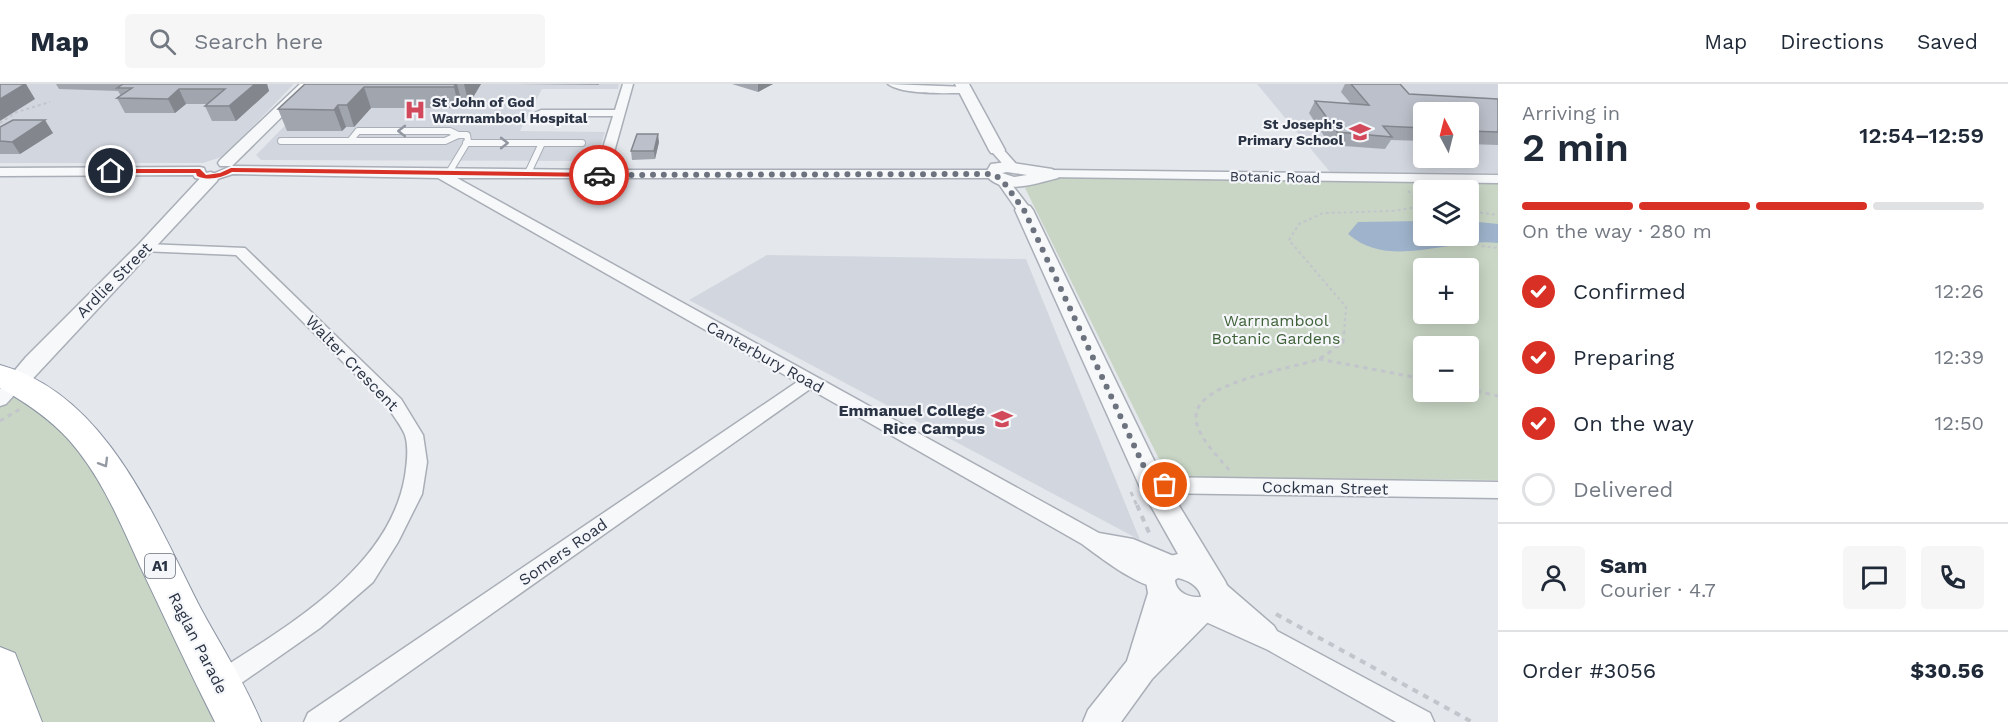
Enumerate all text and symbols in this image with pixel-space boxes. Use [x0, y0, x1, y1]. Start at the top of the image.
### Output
search box [125, 14, 545, 68]
text: Map [30, 25, 89, 58]
icon: search [146, 25, 179, 58]
text: Search here [194, 29, 323, 54]
text: Map [1704, 29, 1747, 54]
text: Directions [1780, 29, 1884, 54]
text: Saved [1917, 29, 1978, 54]
place label: St John of God Warrnambool Hospital [432, 94, 588, 126]
hospital icon: St John of God Warrnambool Hospital [403, 98, 427, 122]
text: Arriving in [1522, 101, 1620, 125]
north arrow [1413, 102, 1479, 168]
map controls [1413, 102, 1479, 402]
place label: St Joseph's Primary School [1238, 116, 1344, 148]
school or university icon: St Joseph's Primary School [1348, 120, 1372, 144]
text: 12:54–12:59 [1859, 123, 1984, 148]
one-way arrow [398, 125, 407, 137]
text: 2 min [1522, 125, 1629, 170]
one-way arrow [500, 137, 509, 149]
pin [85, 145, 136, 196]
courier [569, 145, 629, 205]
icon: home [94, 154, 127, 187]
icon: car [583, 159, 616, 192]
street label: Botanic Road [1230, 168, 1320, 186]
button: layers [1413, 180, 1479, 246]
text: On the way · 280 m [1522, 219, 1712, 243]
street label: Ardlie Street [72, 238, 156, 322]
button: + [1413, 258, 1479, 324]
icon: check [1522, 275, 1555, 308]
text: Confirmed [1573, 279, 1686, 304]
text: 12:26 [1935, 279, 1984, 303]
street label: Walter Crescent [302, 311, 403, 415]
park label: Warrnambool Botanic Gardens [1212, 311, 1340, 348]
street label: Canterbury Road [703, 317, 827, 397]
button: − [1413, 336, 1479, 402]
icon: check [1522, 341, 1555, 374]
text: Preparing [1573, 345, 1674, 370]
text: 12:39 [1935, 345, 1984, 369]
place label: Emmanuel College Rice Campus [838, 401, 985, 438]
school or university icon: Emmanuel College Rice Campus [990, 407, 1014, 431]
icon: check [1522, 407, 1555, 440]
text: On the way [1573, 411, 1694, 436]
text: 12:50 [1935, 411, 1984, 435]
one-way arrow [96, 457, 108, 467]
pin [1139, 459, 1190, 510]
icon: bag [1148, 468, 1181, 501]
street label: Cockman Street [1262, 477, 1389, 499]
text: Delivered [1573, 477, 1673, 502]
street label: Somers Road [515, 515, 611, 589]
button: person [1522, 546, 1585, 609]
button: chat [1843, 546, 1906, 609]
button: phone [1921, 546, 1984, 609]
text: Sam [1600, 553, 1648, 578]
road number: A1 [145, 554, 175, 578]
text: Courier · 4.7 [1600, 578, 1716, 602]
street label: Raglan Parade [164, 589, 232, 697]
text: Order #3056 [1522, 658, 1656, 683]
text: $30.56 [1910, 658, 1984, 683]

